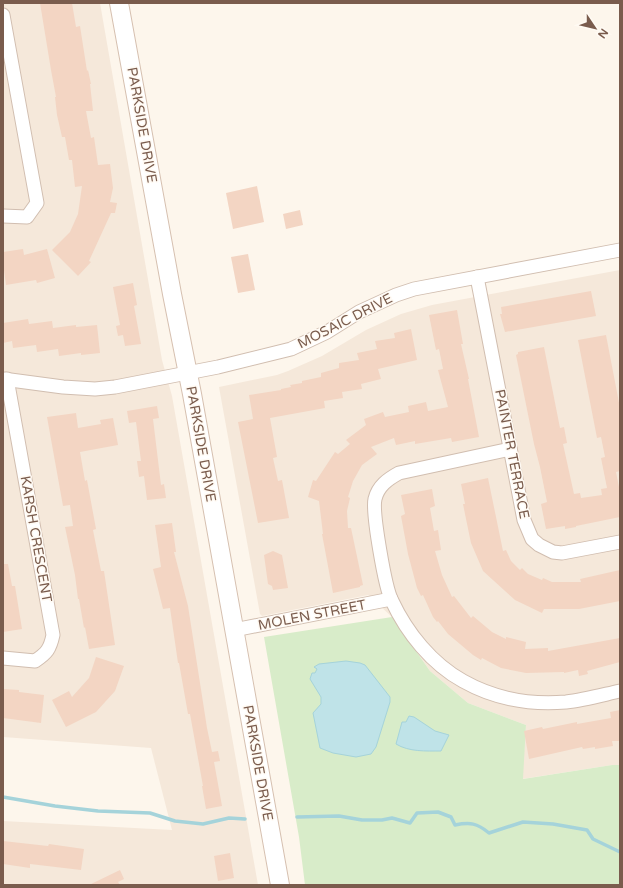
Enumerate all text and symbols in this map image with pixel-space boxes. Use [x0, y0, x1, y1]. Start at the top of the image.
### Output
north arrow [575, 8, 615, 48]
text: N [595, 26, 611, 41]
street label: PARKSIDE DRIVE [123, 66, 161, 184]
street label: MOSAIC DRIVE [295, 290, 395, 352]
street label: PARKSIDE DRIVE [182, 385, 220, 503]
street label: PAINTER TERRACE [491, 388, 533, 520]
street label: KARSH CRESCENT [17, 474, 56, 604]
street label: MOLEN STREET [257, 596, 368, 634]
street label: PARKSIDE DRIVE [239, 704, 277, 822]

